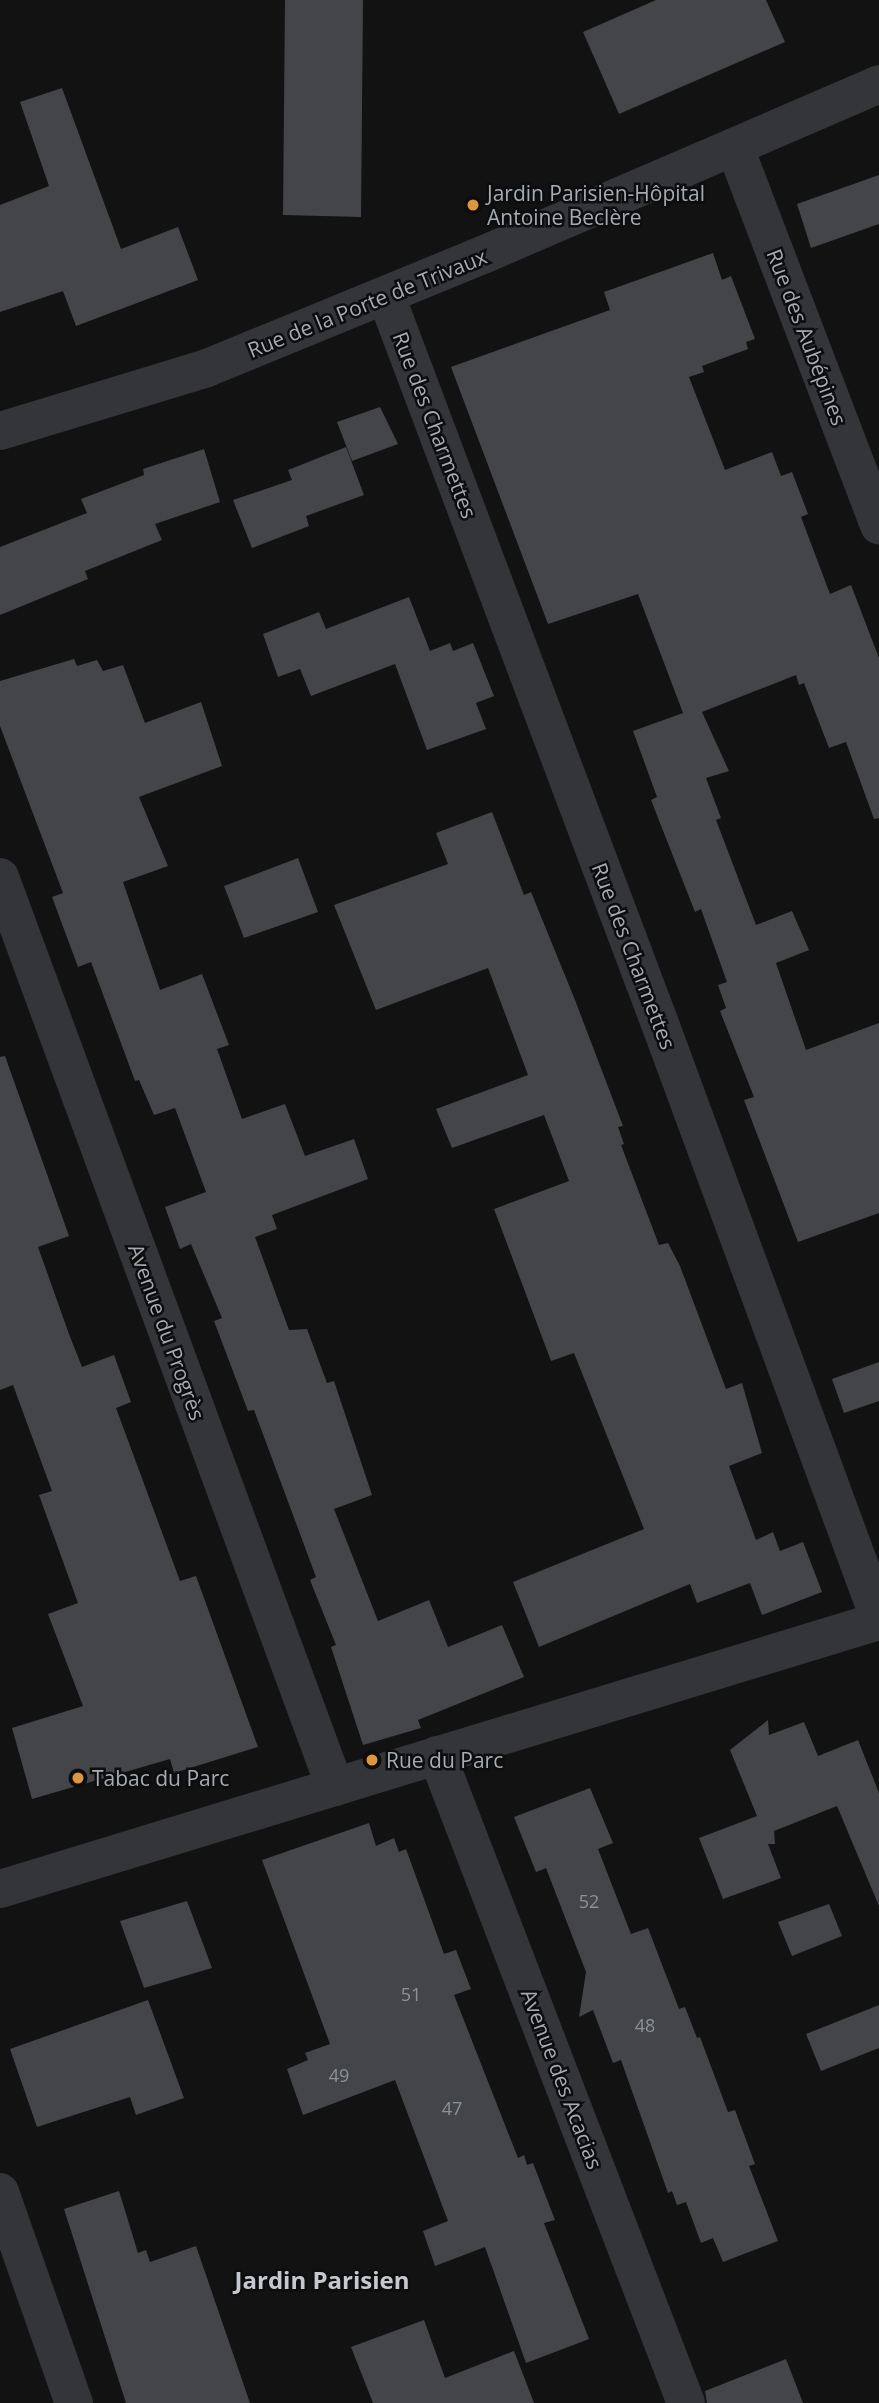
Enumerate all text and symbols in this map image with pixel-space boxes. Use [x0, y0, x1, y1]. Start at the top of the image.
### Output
place label: Jardin Parisien-Hôpital Antoine Beclère [487, 180, 705, 230]
marker: Jardin Parisien-Hôpital Antoine Beclère [465, 197, 481, 213]
street label: Rue de la Porte de Trivaux [244, 243, 490, 363]
street label: Rue des Aubépines [762, 245, 852, 429]
street label: Rue des Charmettes [388, 328, 482, 522]
street label: Rue des Charmettes [587, 859, 681, 1053]
street label: Avenue du Progrès [123, 1241, 211, 1423]
place label: Rue du Parc [386, 1747, 503, 1773]
marker: Rue du Parc [364, 1752, 380, 1768]
place label: Tabac du Parc [92, 1765, 229, 1791]
marker: Tabac du Parc [70, 1770, 86, 1786]
house number: 52 [579, 1890, 599, 1912]
house number: 51 [401, 1983, 421, 2005]
street label: Avenue des Acacias [516, 1985, 608, 2173]
house number: 48 [635, 2014, 655, 2036]
house number: 49 [329, 2064, 349, 2086]
house number: 47 [442, 2097, 462, 2119]
district label: Jardin Parisien [235, 2266, 409, 2294]

